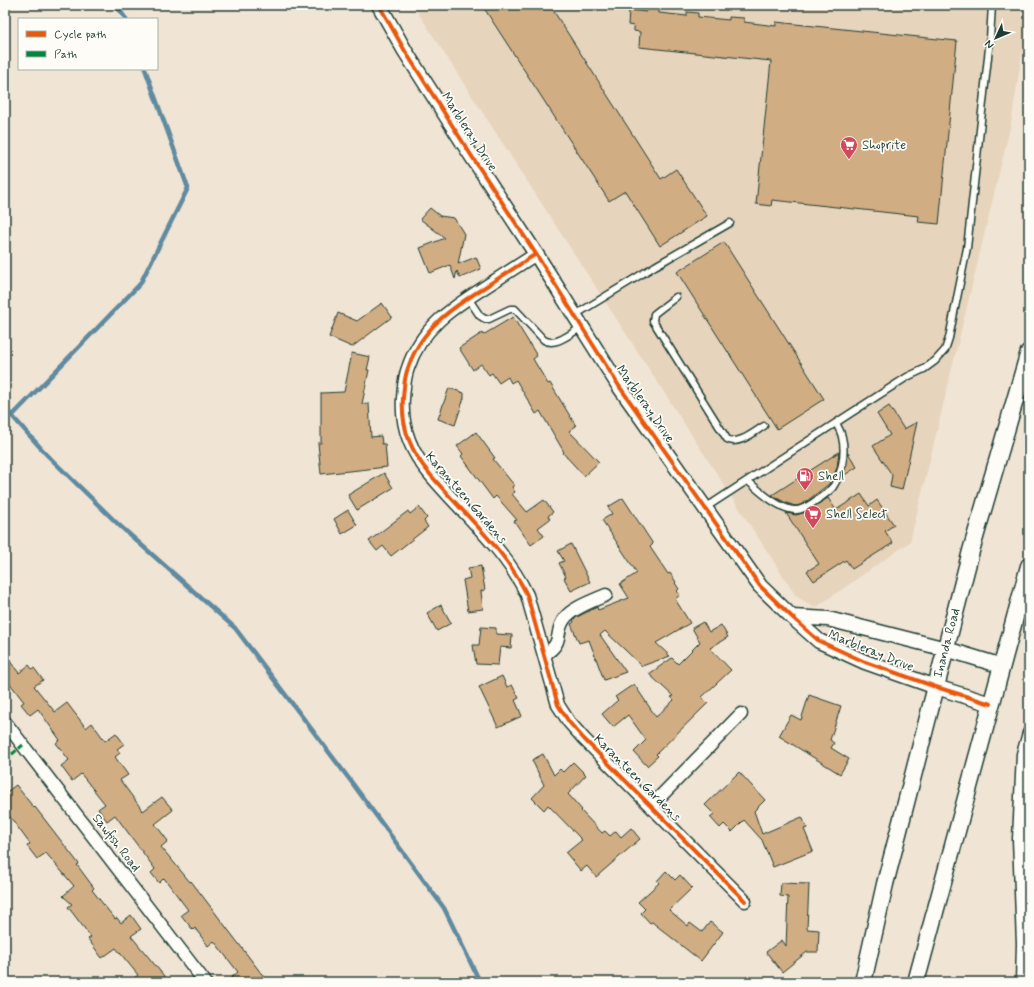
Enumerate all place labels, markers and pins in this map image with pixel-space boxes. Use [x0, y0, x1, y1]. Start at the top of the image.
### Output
supermarket icon: Shoprite [839, 135, 859, 160]
place label: Shoprite [862, 137, 906, 154]
fuel station icon: Shell [795, 466, 815, 491]
place label: Shell [818, 468, 844, 485]
supermarket icon: Shell Select [803, 504, 823, 529]
place label: Shell Select [826, 506, 888, 523]

